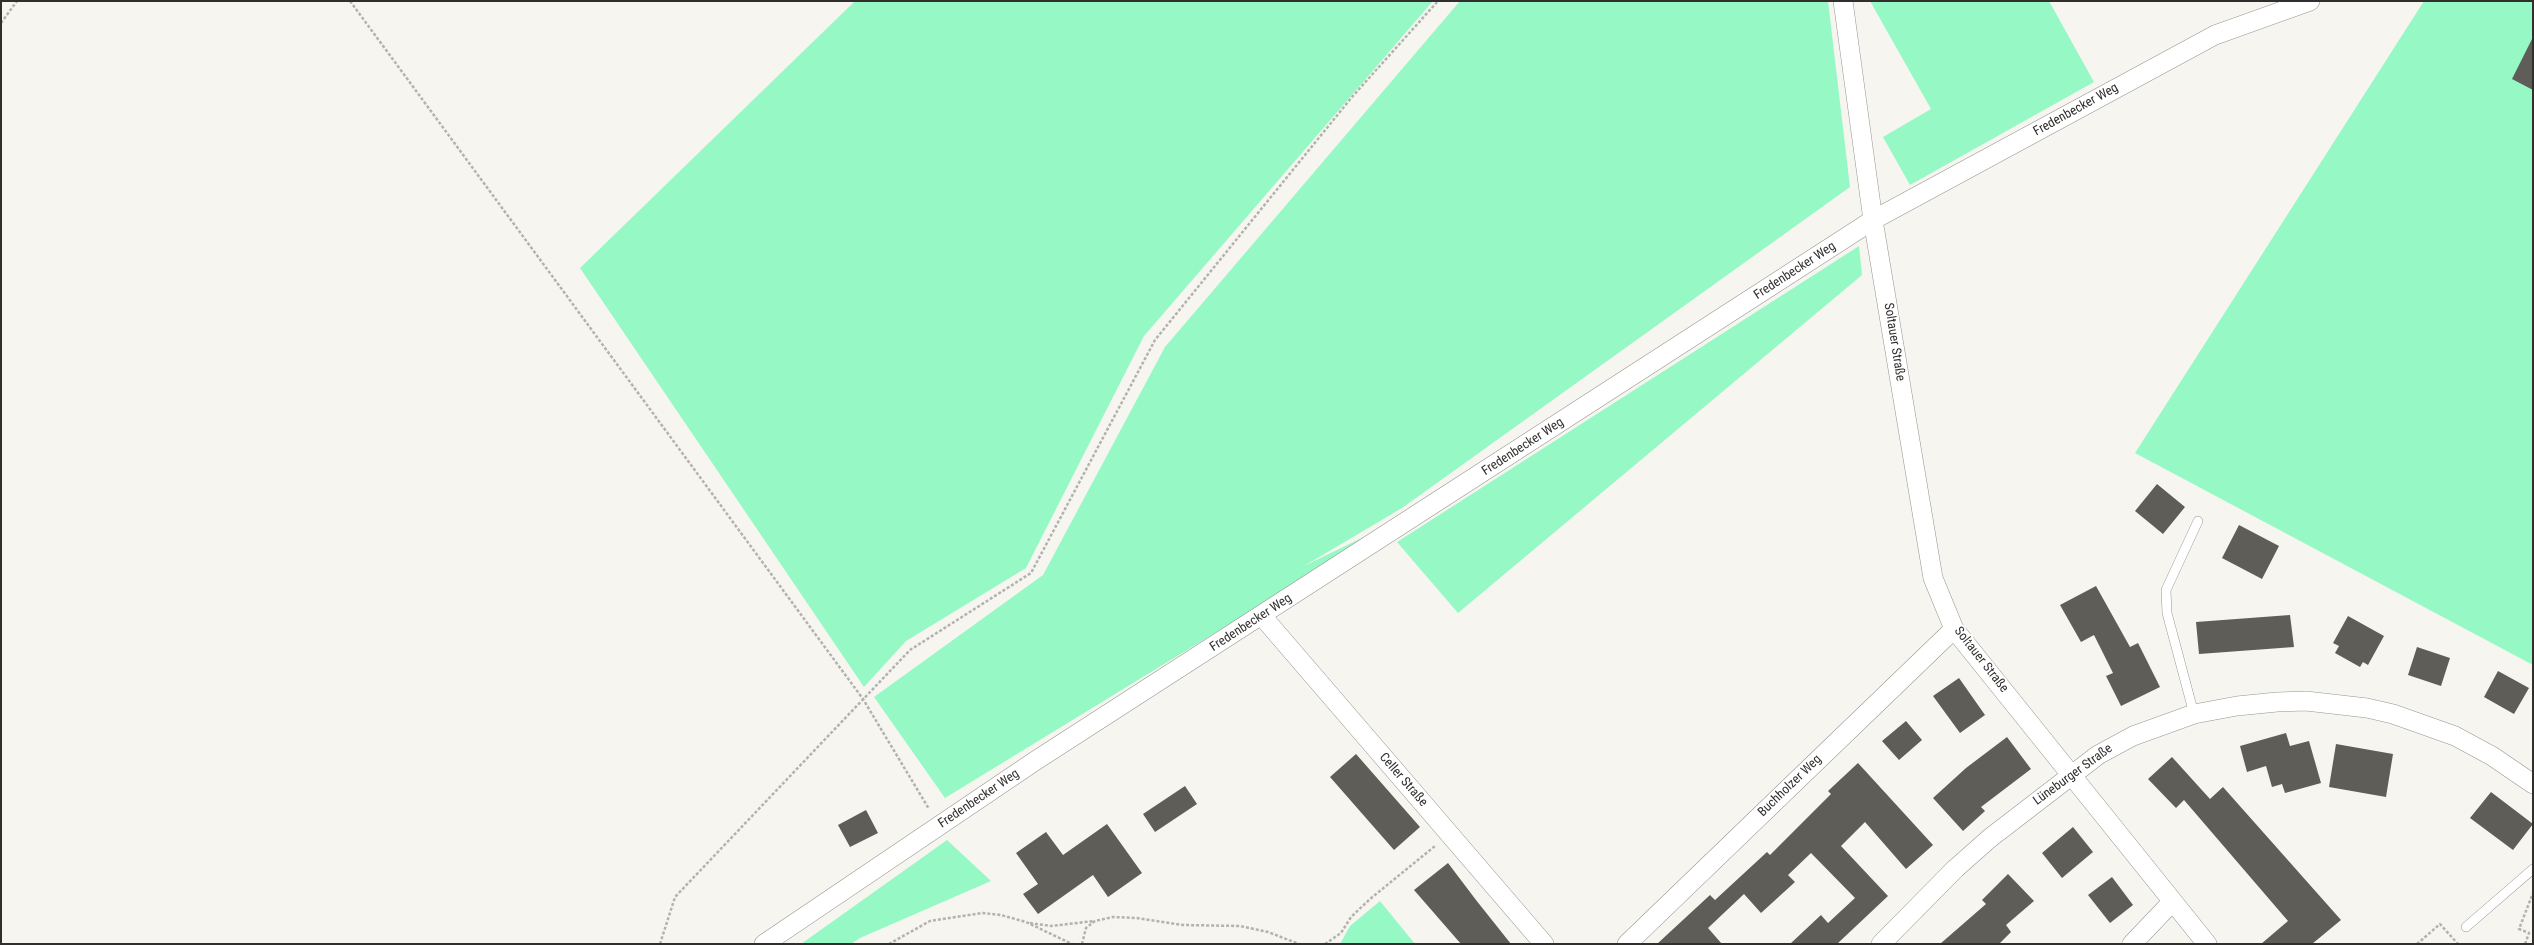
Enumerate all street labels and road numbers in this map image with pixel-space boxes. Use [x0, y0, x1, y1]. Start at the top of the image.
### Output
street label: Fredenbecker Weg [2031, 80, 2121, 140]
street label: Fredenbecker Weg [1751, 239, 1839, 303]
street label: Soltauer Straße [1880, 302, 1908, 382]
street label: Fredenbecker Weg [1479, 415, 1567, 479]
street label: Fredenbecker Weg [1207, 591, 1295, 655]
street label: Soltauer Straße [1951, 624, 2011, 696]
street label: Lüneburger Straße [2030, 741, 2116, 809]
street label: Celler Straße [1376, 750, 1430, 810]
street label: Buchholzer Weg [1755, 752, 1825, 820]
street label: Fredenbecker Weg [936, 766, 1022, 832]

